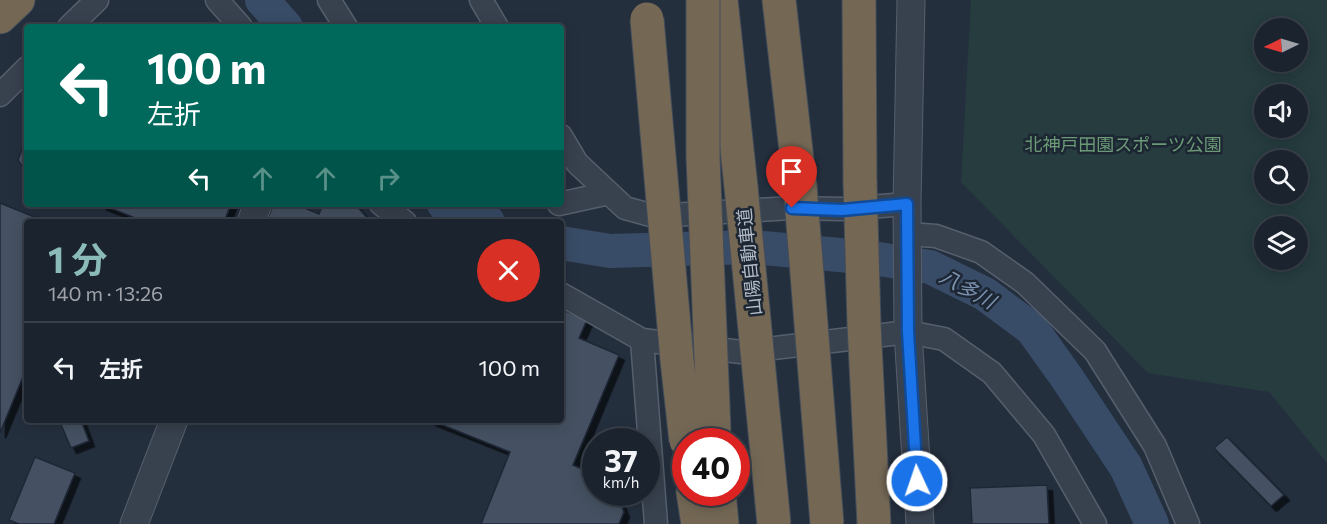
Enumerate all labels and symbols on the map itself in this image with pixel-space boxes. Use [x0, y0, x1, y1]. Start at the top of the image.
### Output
north arrow [1254, 18, 1308, 72]
park label: 北神戸田園スポーツ公園 [1024, 133, 1222, 155]
pin [766, 146, 817, 208]
street label: 山陽自動車道 [732, 207, 766, 317]
water label: 八多川 [936, 263, 1002, 314]
speed limit sign: 40 [672, 428, 750, 506]
position arrow [885, 449, 949, 513]

